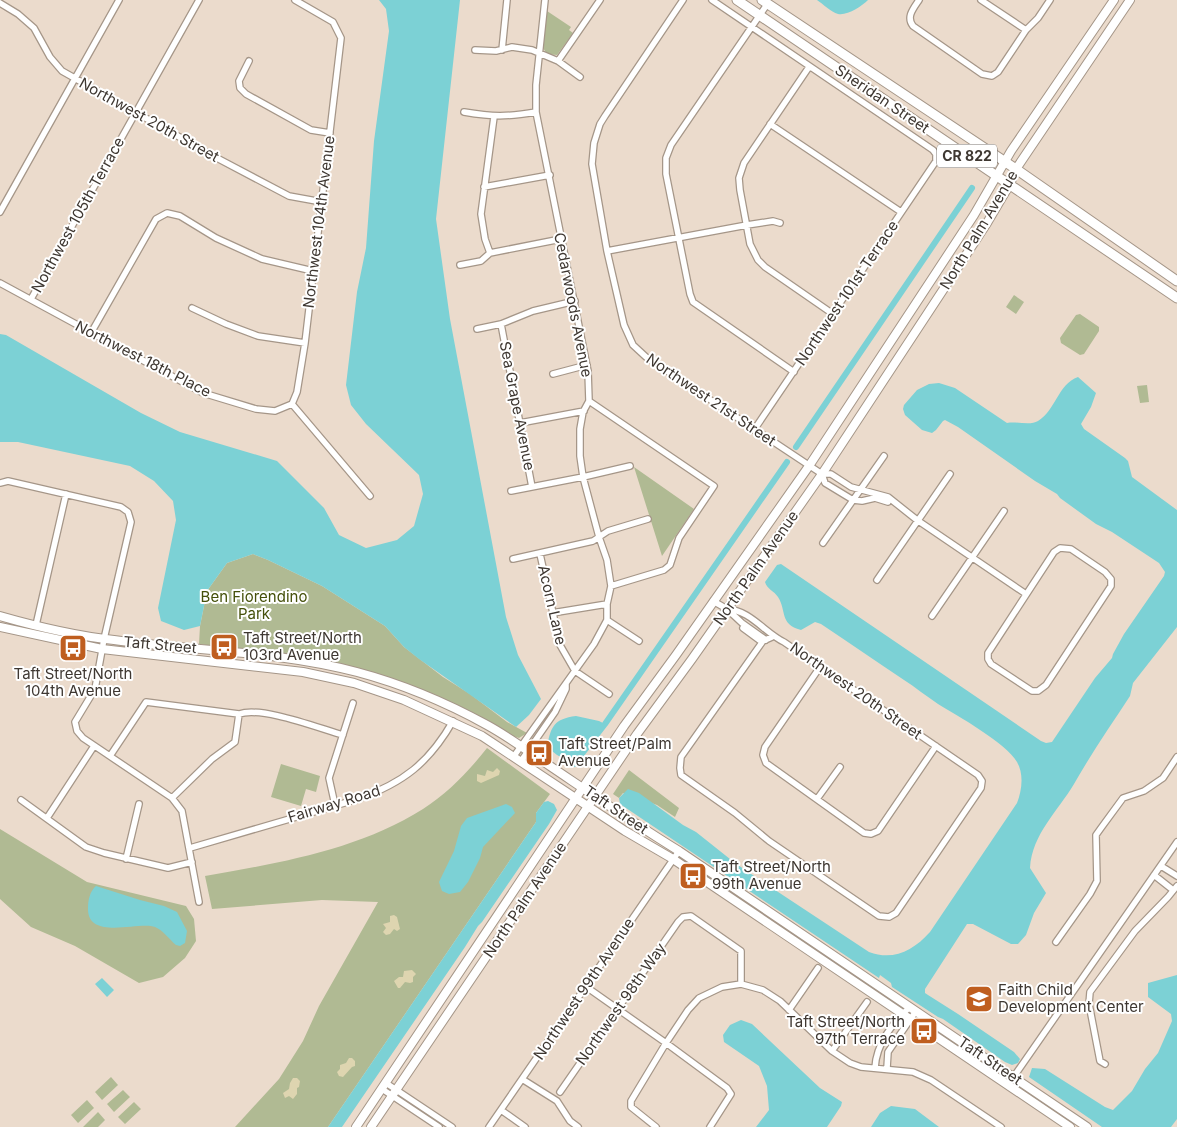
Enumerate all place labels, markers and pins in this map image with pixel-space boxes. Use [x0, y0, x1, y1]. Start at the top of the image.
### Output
place label: Taft Street/North 103rd Avenue [243, 628, 362, 664]
bus stop icon: Taft Street/North 103rd Avenue [209, 632, 239, 662]
bus stop icon: Taft Street/North 104th Avenue [58, 633, 88, 663]
place label: Taft Street/North 104th Avenue [14, 664, 132, 700]
place label: Taft Street/Palm Avenue [558, 734, 672, 770]
bus stop icon: Taft Street/Palm Avenue [524, 738, 554, 768]
place label: Taft Street/North 99th Avenue [712, 857, 831, 893]
bus stop icon: Taft Street/North 99th Avenue [678, 861, 708, 891]
place label: Faith Child Development Center [998, 980, 1144, 1016]
school or university icon: Faith Child Development Center [964, 984, 994, 1014]
place label: Taft Street/North 97th Terrace [786, 1012, 905, 1048]
bus stop icon: Taft Street/North 97th Terrace [909, 1016, 939, 1046]

